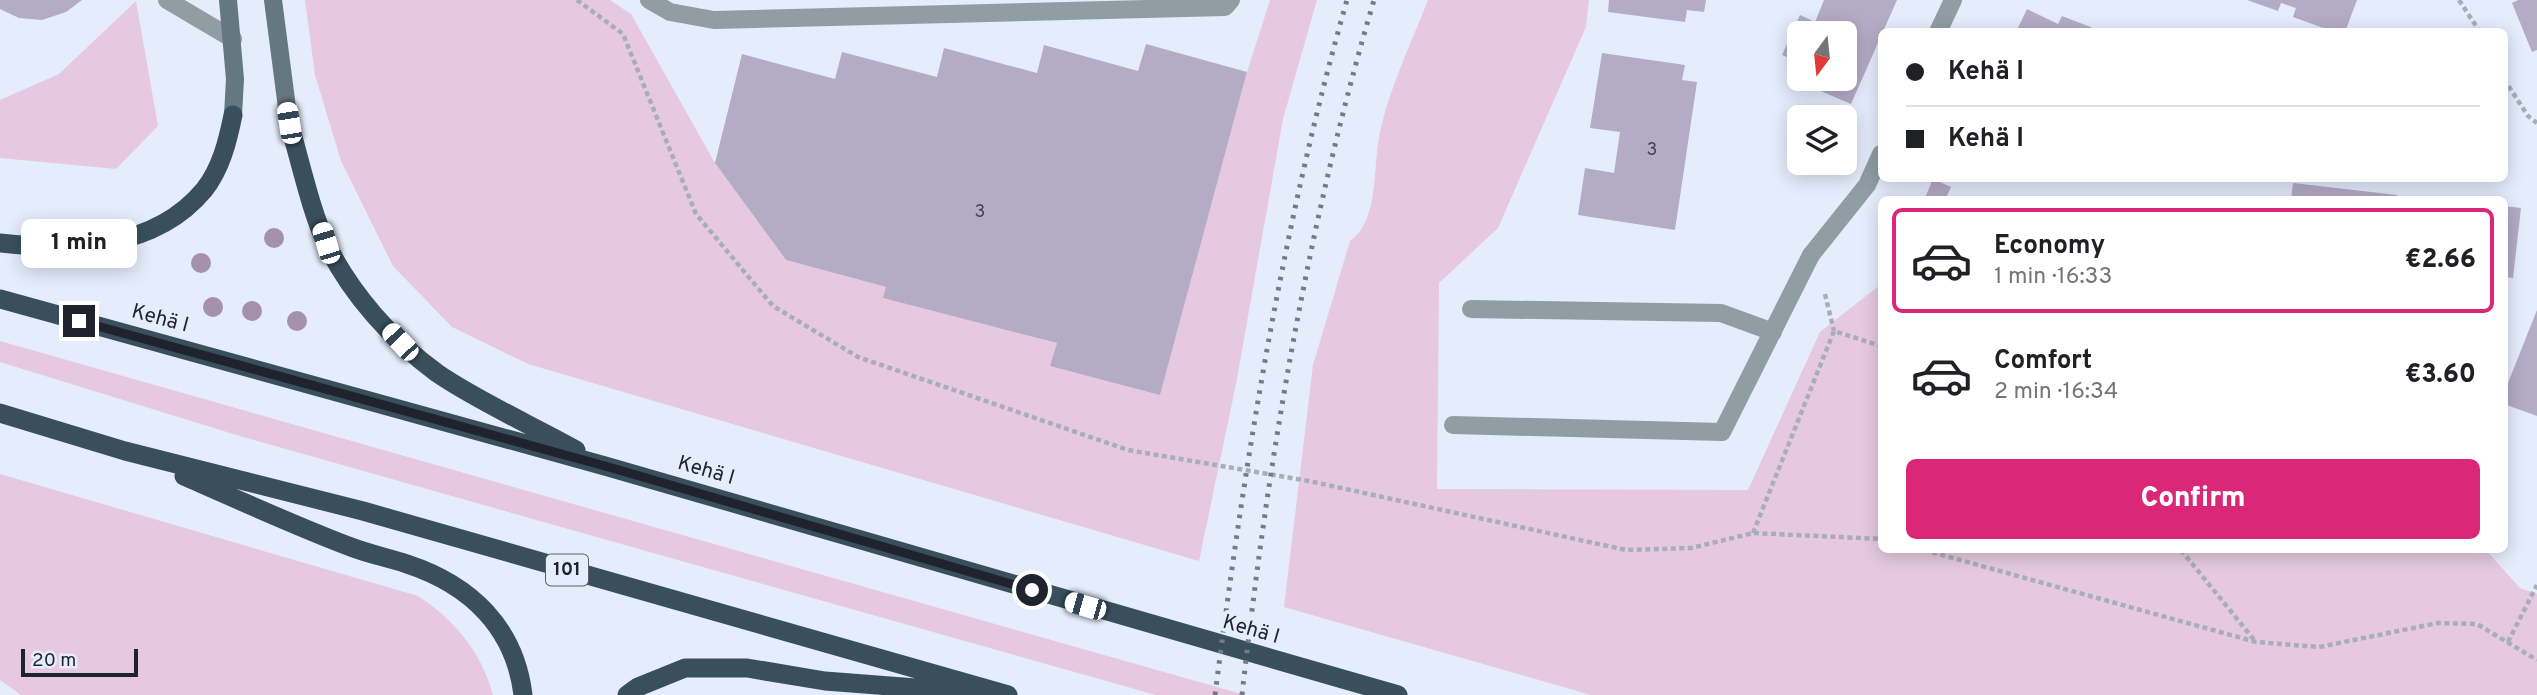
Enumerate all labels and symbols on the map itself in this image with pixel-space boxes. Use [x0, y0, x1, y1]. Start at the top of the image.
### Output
north arrow [1787, 21, 1857, 91]
car [276, 101, 303, 145]
house number: 3 [1647, 139, 1657, 162]
house number: 3 [975, 201, 985, 224]
callout: 1 min [21, 219, 137, 268]
car [310, 220, 343, 266]
street label: Kehä I [128, 298, 192, 340]
route end [63, 305, 95, 337]
car [378, 319, 423, 365]
street label: Kehä I [674, 450, 738, 492]
road number: 101 [546, 554, 588, 586]
route start [1016, 574, 1048, 606]
car [1062, 590, 1109, 622]
street label: Kehä I [1219, 609, 1283, 651]
scale bar [21, 646, 138, 678]

